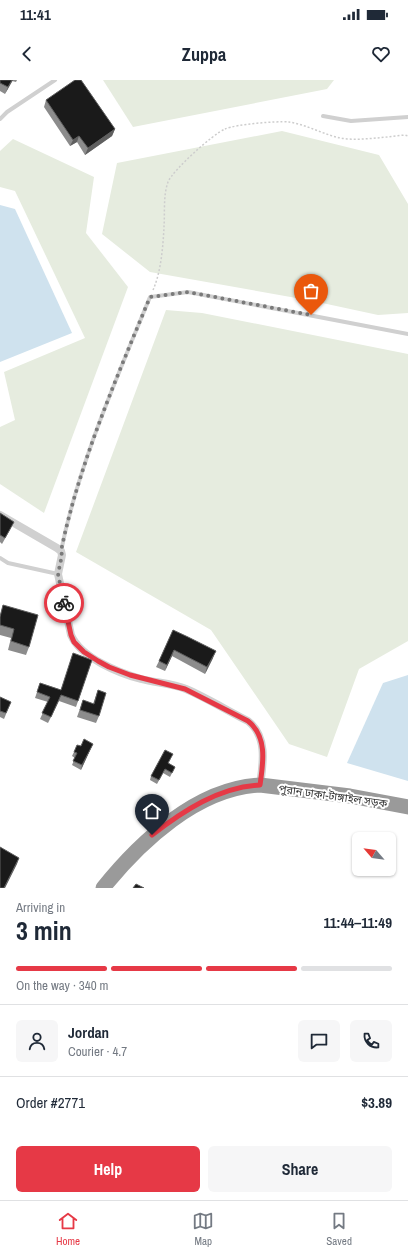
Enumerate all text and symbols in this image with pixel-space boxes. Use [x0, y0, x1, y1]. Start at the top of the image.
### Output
text: 11:41 [20, 4, 51, 25]
text: Zuppa [182, 42, 226, 67]
icon: back [16, 43, 38, 65]
icon: heart [370, 43, 392, 65]
pin [294, 274, 328, 315]
icon: bag [300, 280, 322, 302]
courier [44, 583, 84, 623]
icon: bike [53, 592, 75, 614]
street label: পুরান ঢাকা-টাঙ্গাইল সড়ক [278, 781, 388, 811]
pin [135, 794, 169, 835]
icon: home [141, 800, 163, 822]
north arrow [352, 832, 396, 876]
map controls [352, 832, 396, 876]
text: Arriving in [16, 899, 65, 916]
text: 11:44–11:49 [324, 912, 392, 933]
text: 3 min [16, 913, 72, 948]
text: On the way · 340 m [16, 977, 108, 994]
button: person [16, 1020, 58, 1062]
button: chat [298, 1020, 340, 1062]
button: phone [350, 1020, 392, 1062]
text: Jordan [68, 1022, 109, 1043]
text: Courier · 4.7 [68, 1043, 127, 1060]
text: Order #2771 [16, 1092, 85, 1113]
text: $3.89 [361, 1092, 392, 1113]
button: Help [16, 1146, 200, 1192]
button: Share [208, 1146, 392, 1192]
tab: Home [56, 1210, 80, 1248]
tab: Map [192, 1210, 214, 1248]
tab: Saved [326, 1210, 352, 1248]

